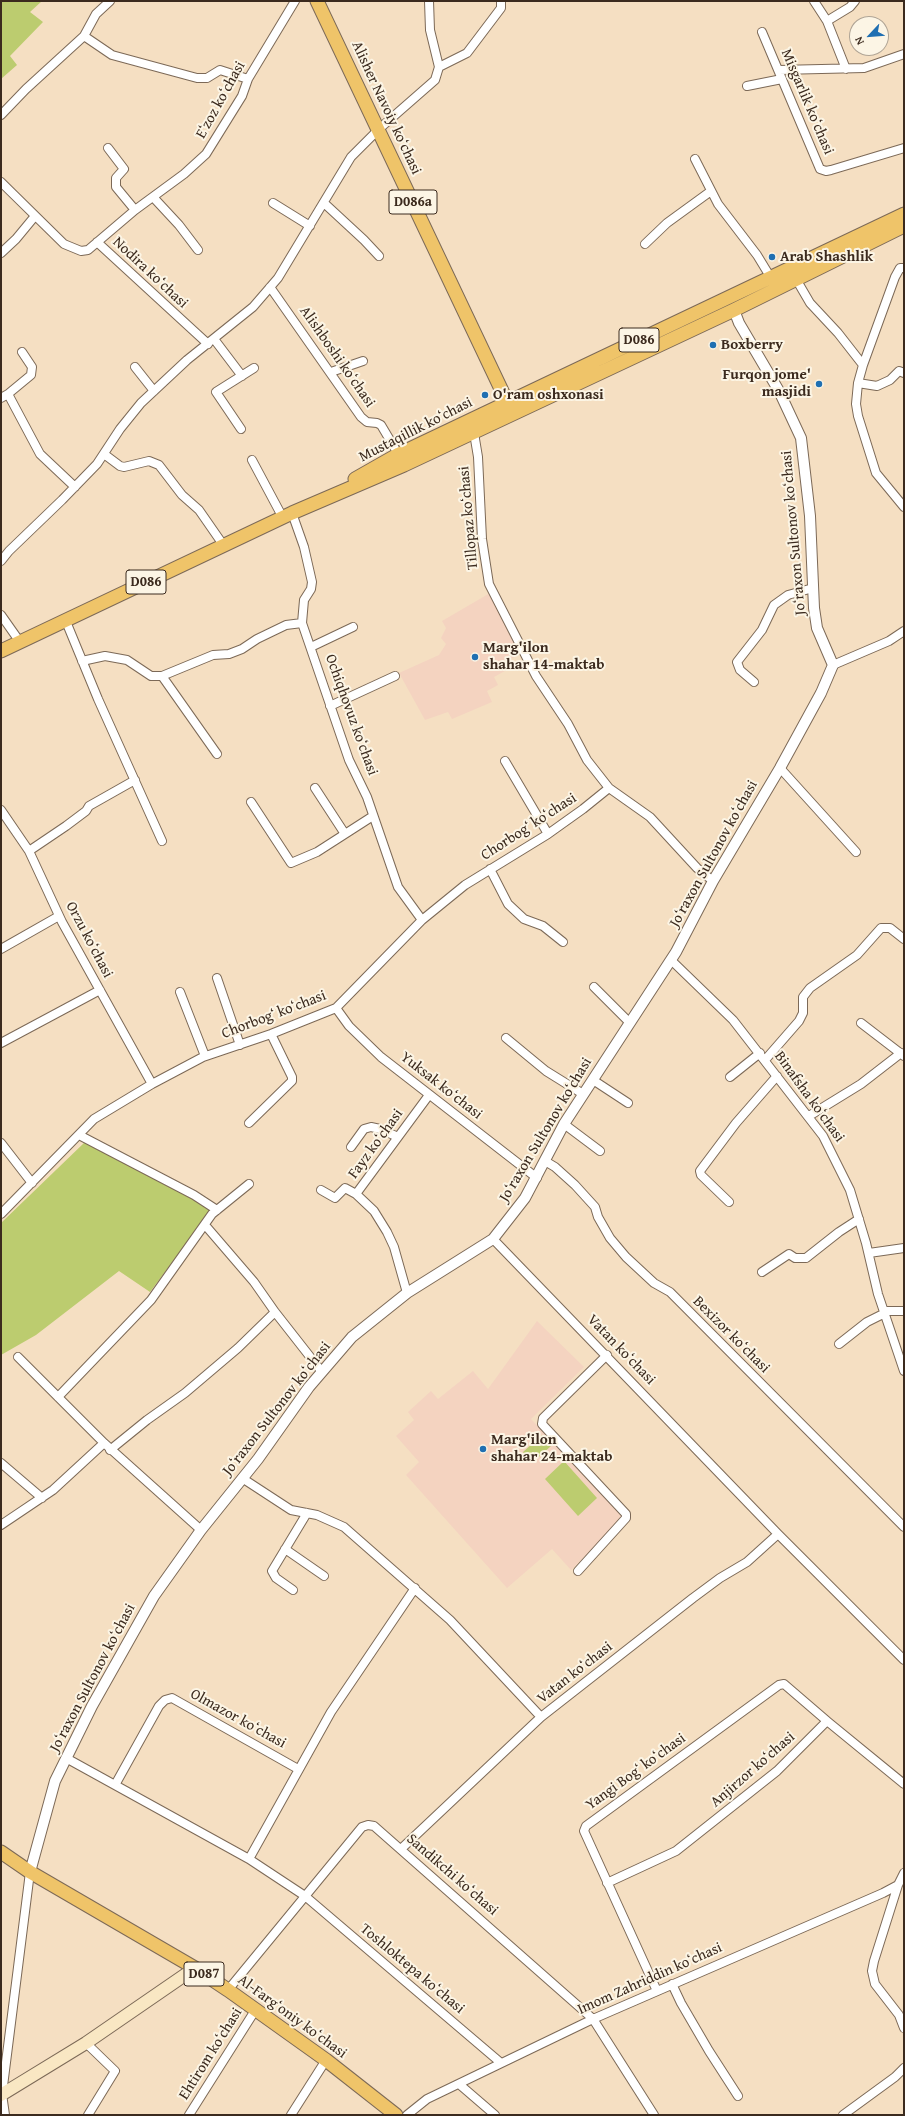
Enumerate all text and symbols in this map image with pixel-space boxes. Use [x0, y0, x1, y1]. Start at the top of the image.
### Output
north arrow [849, 16, 889, 56]
text: N [850, 34, 868, 48]
street label: Alisher Navoiy koʻchasi [347, 38, 425, 178]
street label: Misgarlik koʻchasi [777, 46, 837, 158]
street label: Eʻzoz koʻchasi [192, 58, 250, 142]
road number: D086a [389, 190, 437, 214]
street label: Nodira koʻchasi [109, 234, 191, 312]
place label: Arab Shashlik [780, 248, 873, 266]
marker: Arab Shashlik [767, 252, 777, 262]
street label: Alishboshi koʻchasi [295, 303, 379, 411]
road number: D086 [619, 328, 659, 352]
place label: Boxberry [721, 336, 783, 354]
marker: Boxberry [708, 340, 718, 350]
place label: Furqon jome' masjidi [723, 366, 811, 401]
marker: Furqon jome' masjidi [814, 379, 824, 389]
place label: O'ram oshxonasi [493, 386, 604, 404]
marker: O'ram oshxonasi [480, 390, 490, 400]
street label: Mustaqillik koʻchasi [356, 394, 476, 466]
street label: Joʻraxon Sultonov koʻchasi [778, 450, 810, 616]
street label: Tillopaz koʻchasi [455, 465, 483, 571]
road number: D086 [126, 570, 166, 594]
place label: Marg'ilon shahar 14-maktab [483, 639, 604, 674]
street label: Ochiqhovuz koʻchasi [321, 652, 381, 778]
marker: Marg'ilon shahar 14-maktab [470, 652, 480, 662]
street label: Joʻraxon Sultonov koʻchasi [666, 777, 762, 931]
street label: Chorbogʻ koʻchasi [478, 789, 580, 865]
street label: Orzu koʻchasi [61, 899, 117, 981]
street label: Chorbogʻ koʻchasi [219, 987, 329, 1043]
street label: Yuksak koʻchasi [396, 1048, 486, 1124]
street label: Binafsha koʻchasi [770, 1048, 848, 1146]
street label: Joʻraxon Sultonov koʻchasi [496, 1055, 596, 1205]
street label: Fayz koʻchasi [345, 1106, 407, 1182]
street label: Bexizor koʻchasi [689, 1293, 773, 1377]
street label: Vatan koʻchasi [583, 1311, 659, 1389]
street label: Joʻraxon Sultonov koʻchasi [219, 1338, 335, 1480]
place label: Marg'ilon shahar 24-maktab [491, 1431, 612, 1466]
marker: Marg'ilon shahar 24-maktab [478, 1444, 488, 1454]
street label: Joʻraxon Sultonov koʻchasi [46, 1601, 140, 1755]
street label: Vatan koʻchasi [534, 1638, 616, 1708]
street label: Olmazor koʻchasi [187, 1685, 289, 1753]
street label: Anjirzor koʻchasi [707, 1728, 799, 1812]
street label: Yangi Bogʻ koʻchasi [582, 1730, 690, 1814]
street label: Sandikchi koʻchasi [403, 1830, 501, 1920]
street label: Toshloktepa koʻchasi [356, 1920, 468, 2018]
street label: Imom Zahriddin koʻchasi [575, 1939, 725, 2019]
road number: D087 [184, 1962, 224, 1986]
street label: Al-Fargʻoniy koʻchasi [234, 1971, 350, 2063]
street label: Ehtirom koʻchasi [176, 2005, 246, 2103]

